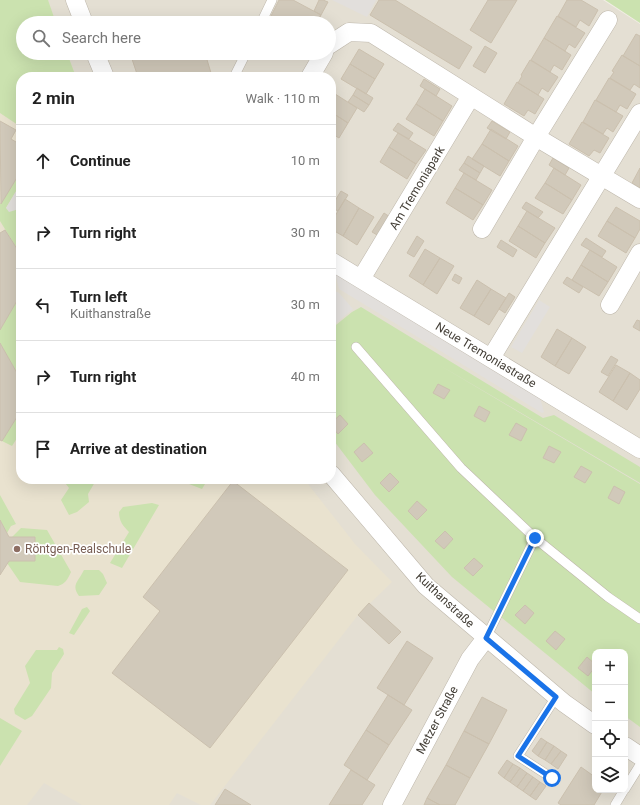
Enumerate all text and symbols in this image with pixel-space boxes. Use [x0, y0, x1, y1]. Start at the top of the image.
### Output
search box [16, 16, 336, 60]
icon: search [30, 27, 52, 49]
text: Search here [62, 29, 141, 47]
text: 2 min [32, 88, 75, 108]
text: Walk · 110 m [245, 91, 320, 106]
street label: Am Tremoniapark [387, 143, 448, 232]
icon: ahead [32, 150, 54, 172]
text: Continue [70, 152, 131, 170]
text: 10 m [291, 153, 320, 168]
icon: right [32, 222, 54, 244]
text: Turn right [70, 224, 136, 242]
text: 30 m [291, 225, 320, 240]
text: Turn left [70, 288, 127, 306]
icon: left [32, 294, 54, 316]
text: 30 m [291, 297, 320, 312]
text: Kuithanstraße [70, 306, 151, 321]
street label: Neue Tremoniastraße [433, 319, 539, 391]
icon: right [32, 366, 54, 388]
text: Turn right [70, 368, 136, 386]
text: 40 m [291, 369, 320, 384]
icon: arrive [32, 438, 54, 460]
text: Arrive at destination [70, 440, 207, 458]
route end [526, 529, 544, 547]
place label: Röntgen-Realschule [25, 542, 131, 556]
marker: Röntgen-Realschule [12, 544, 22, 554]
street label: Kuithanstraße [413, 569, 477, 631]
map controls [592, 649, 628, 793]
button: + [592, 649, 628, 685]
street label: Metzer Straße [413, 684, 461, 756]
button: − [592, 685, 628, 721]
button: locate [592, 721, 628, 757]
button: layers [592, 757, 628, 793]
route start [543, 769, 561, 787]

